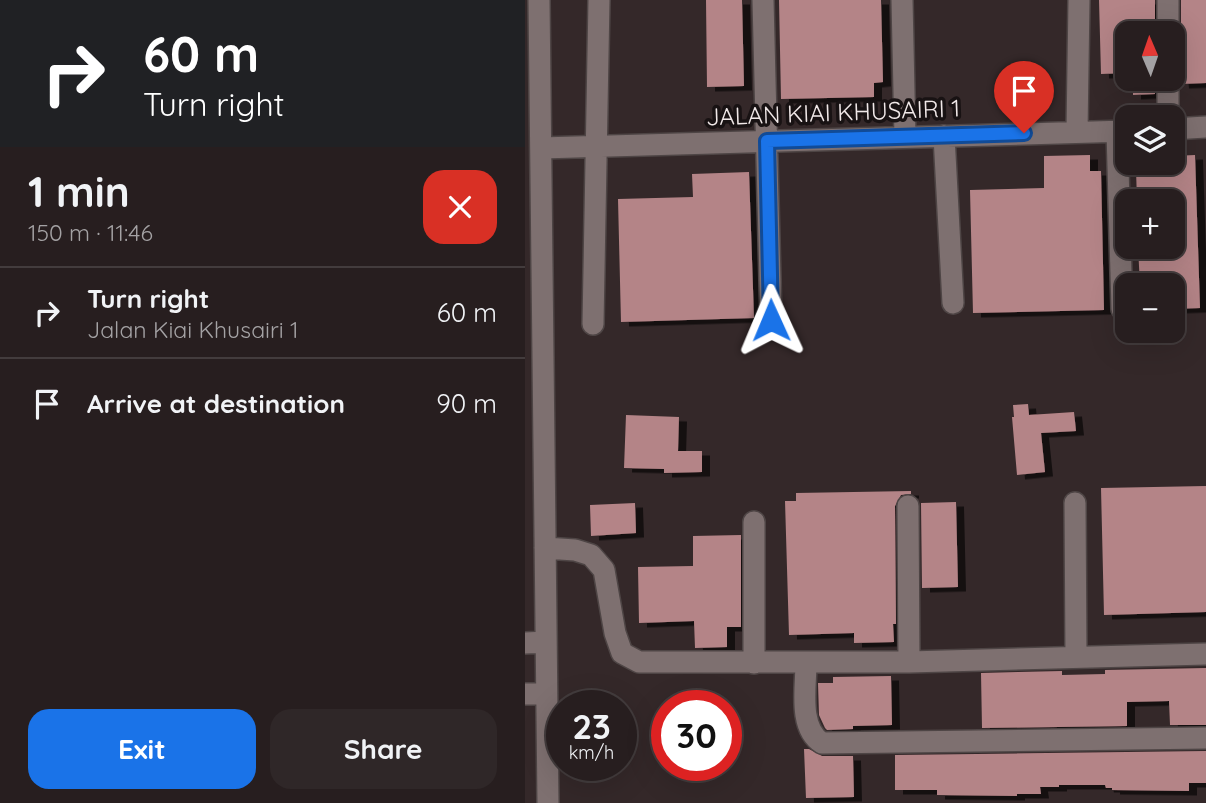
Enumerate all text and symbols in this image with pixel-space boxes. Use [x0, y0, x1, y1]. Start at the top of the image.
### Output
north arrow [1115, 21, 1185, 91]
map controls [1115, 21, 1185, 343]
text: 60 m [143, 23, 259, 84]
icon: right [28, 28, 119, 119]
pin [994, 61, 1054, 133]
icon: arrive [1005, 72, 1043, 110]
text: Turn right [143, 84, 284, 124]
street label: JALAN KIAI KHUSAIRI 1 [705, 93, 961, 131]
button: layers [1115, 105, 1185, 175]
text: 1 min [28, 165, 130, 218]
button: close [423, 170, 497, 244]
button: + [1115, 189, 1185, 259]
text: 150 m · 11:46 [28, 218, 153, 247]
button: − [1115, 273, 1185, 343]
text: Turn right [87, 282, 209, 315]
position arrow [734, 283, 808, 357]
icon: right [28, 294, 66, 332]
text: 60 m [437, 296, 497, 329]
text: Jalan Kiai Khusairi 1 [87, 315, 299, 344]
icon: arrive [28, 385, 66, 423]
text: Arrive at destination [87, 387, 345, 420]
text: 90 m [436, 387, 497, 420]
speed limit sign: 30 [651, 690, 742, 781]
text: 23 [572, 704, 611, 748]
button: Exit [28, 709, 256, 789]
button: Share [270, 709, 497, 789]
text: km/h [569, 741, 614, 764]

